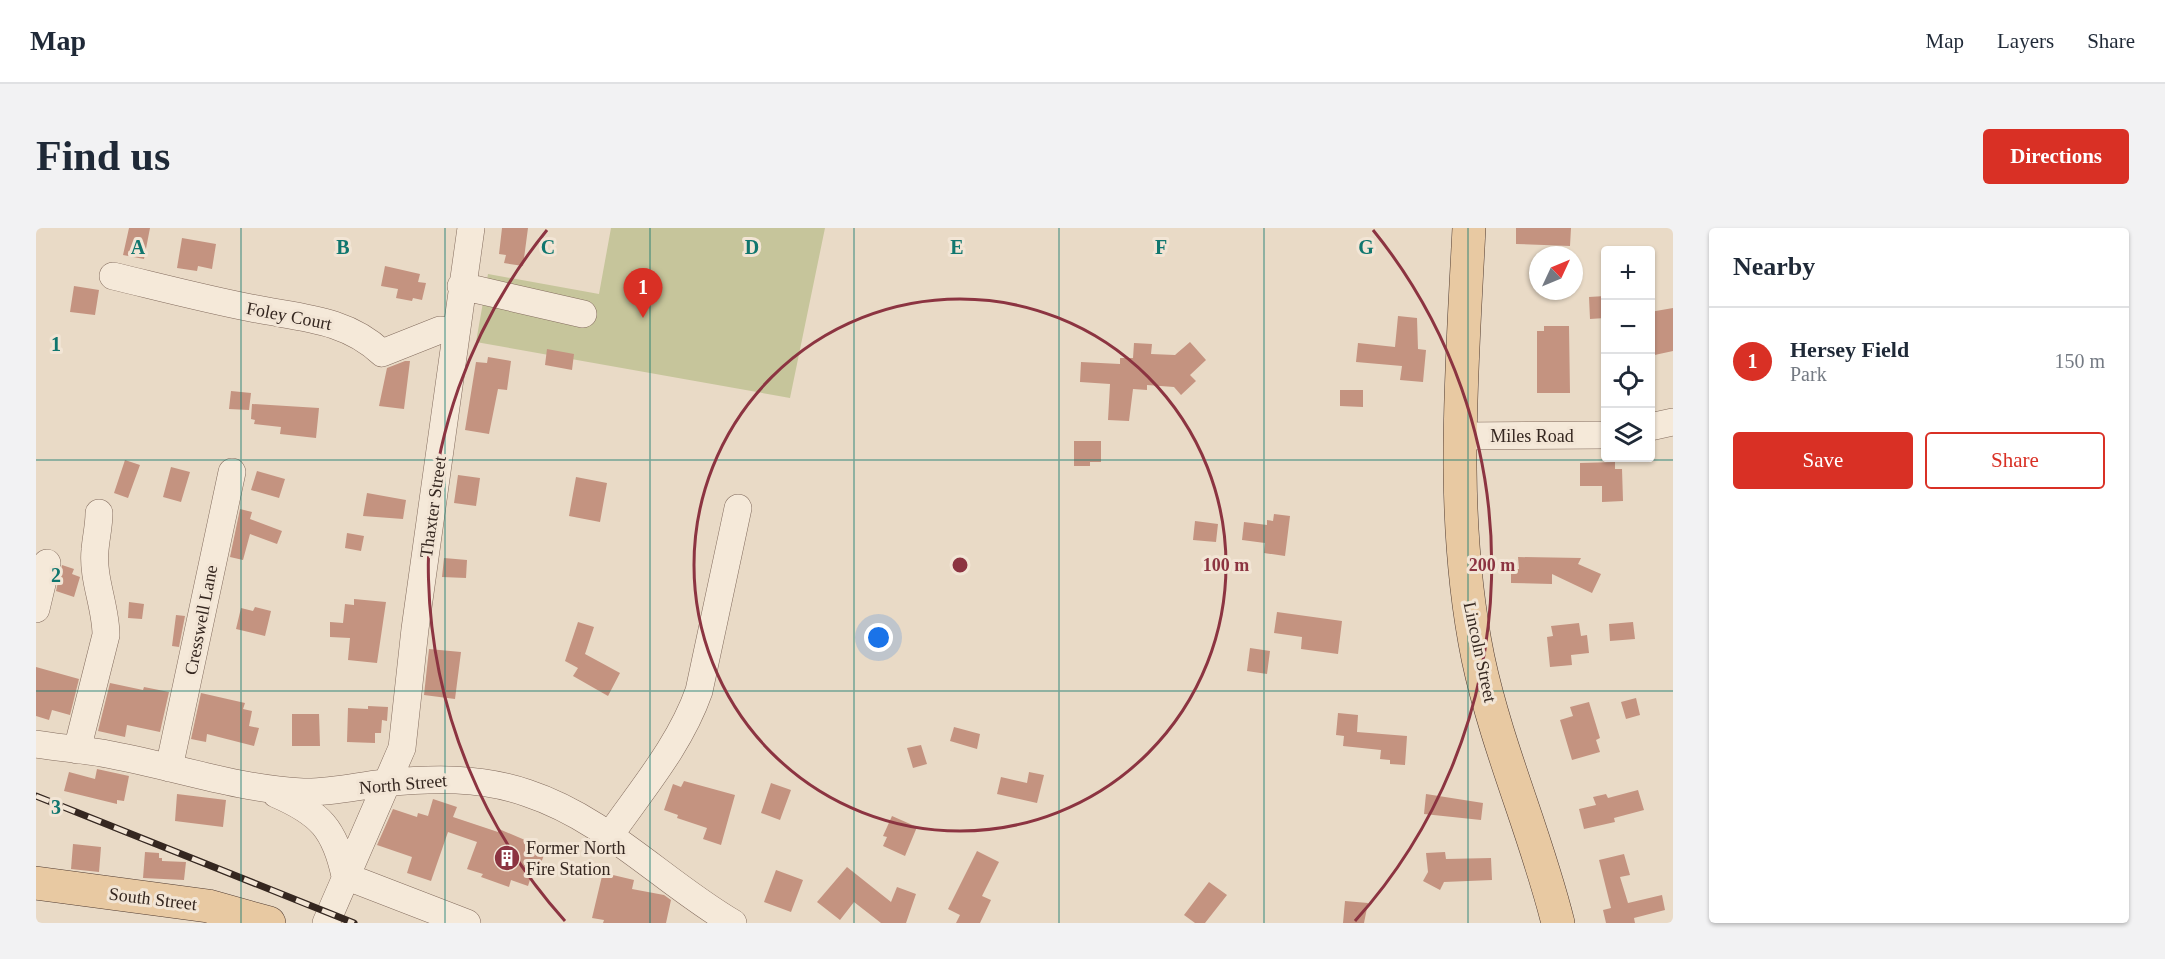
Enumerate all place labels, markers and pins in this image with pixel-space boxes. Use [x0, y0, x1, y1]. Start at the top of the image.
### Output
pin: 1 [624, 268, 662, 318]
centre of rings [950, 555, 970, 575]
place label: Former North Fire Station [526, 838, 625, 879]
building icon: Former North Fire Station [492, 843, 522, 873]

